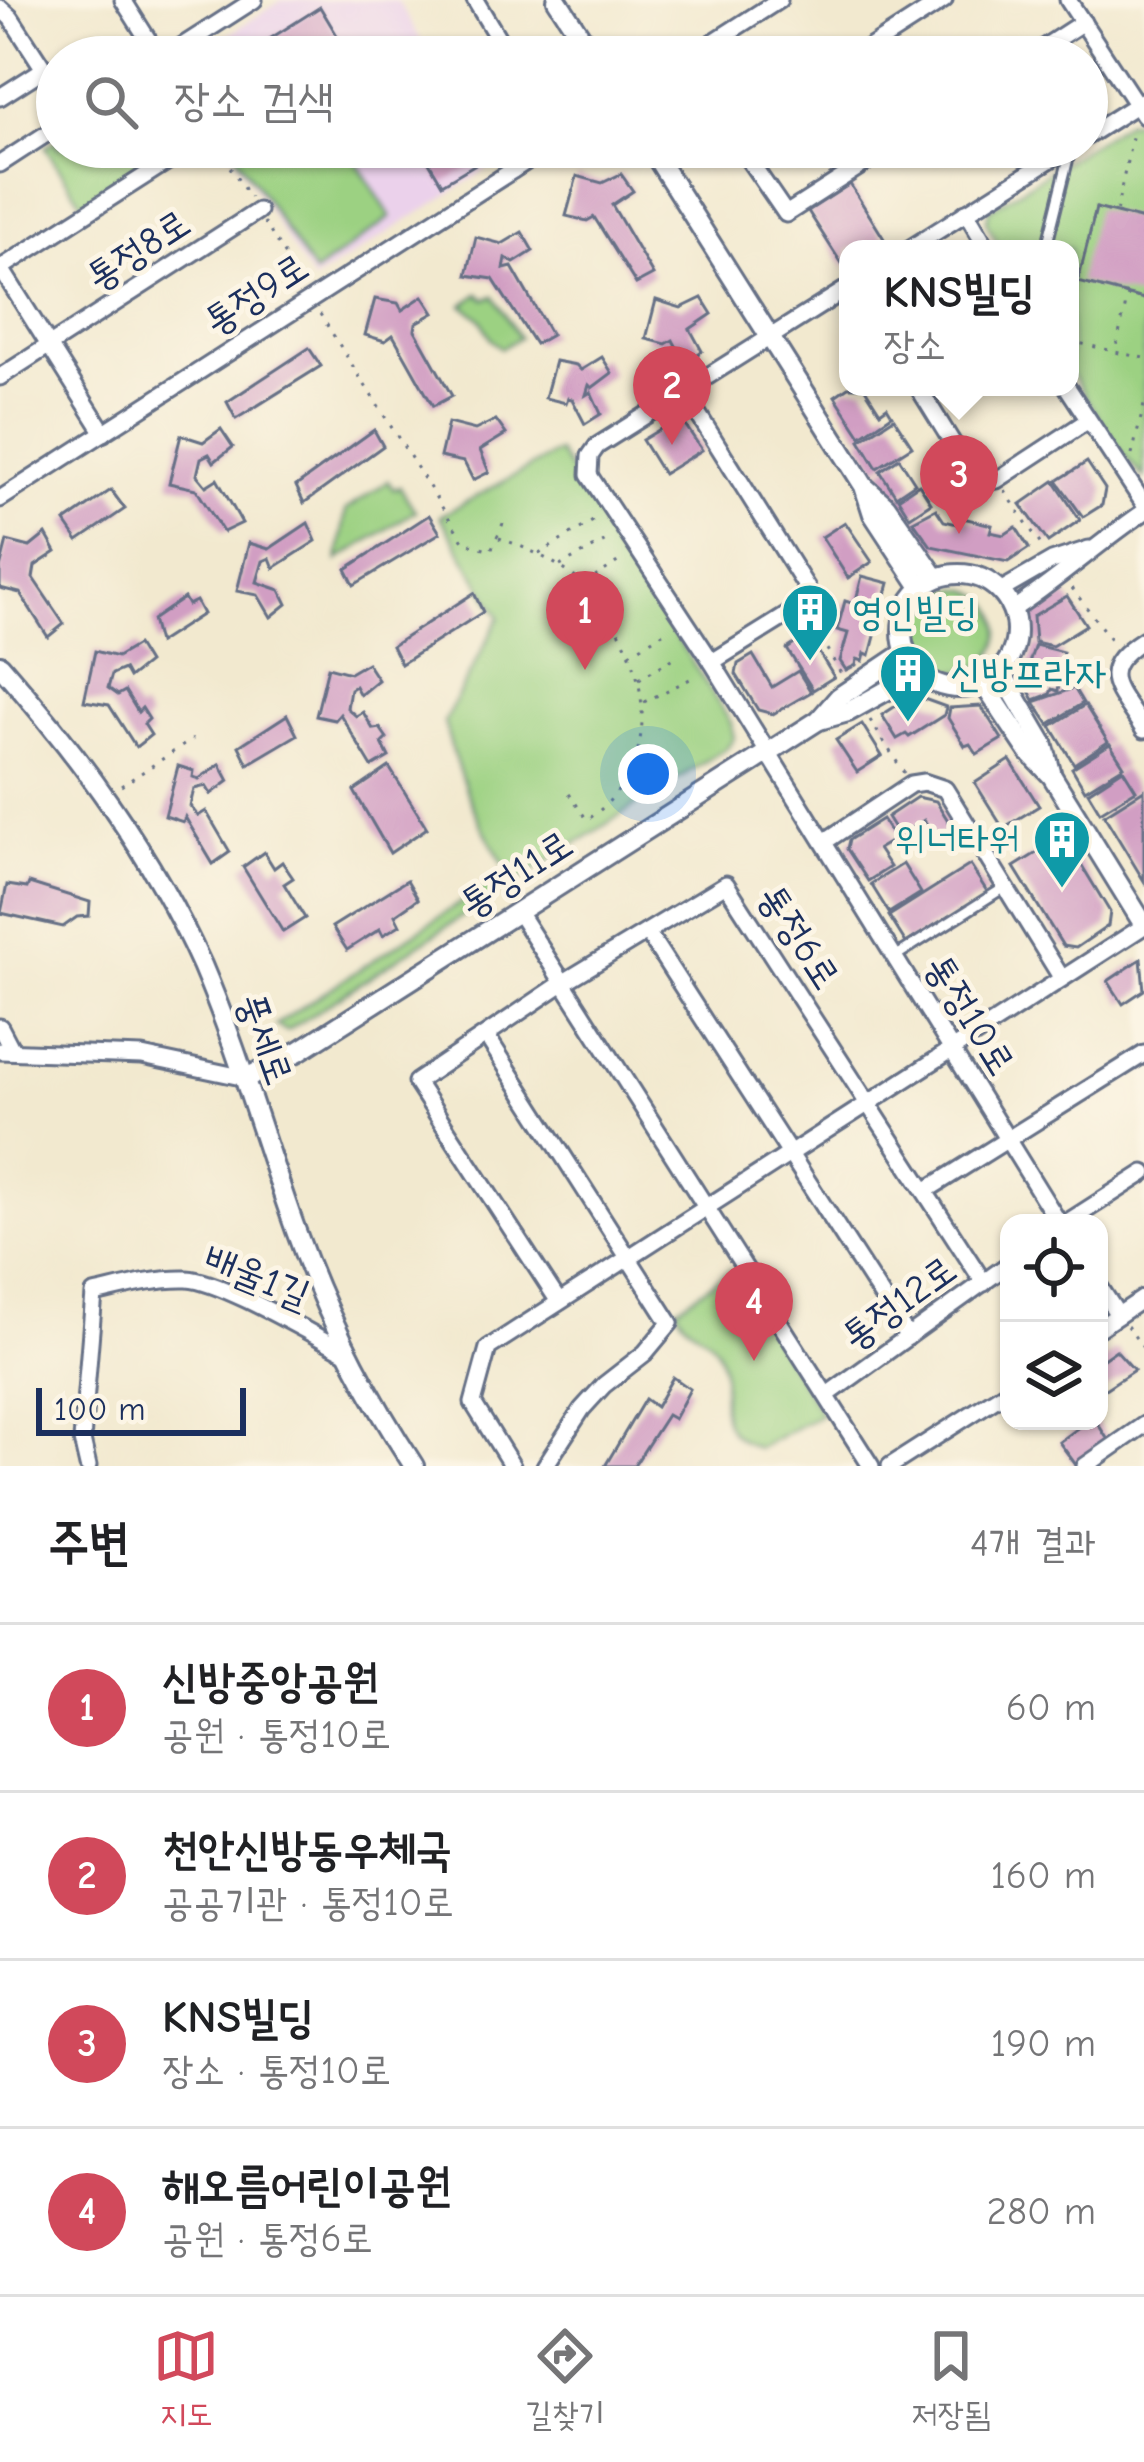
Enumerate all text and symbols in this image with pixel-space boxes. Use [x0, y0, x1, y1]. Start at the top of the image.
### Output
search box [36, 36, 1108, 168]
icon: search [78, 69, 144, 135]
text: 장소 검색 [174, 74, 334, 126]
street label: 통정8로 [78, 200, 198, 300]
popup [839, 240, 1079, 396]
street label: 통정9로 [196, 244, 316, 344]
text: KNS빌딩 [883, 266, 1035, 318]
text: 장소 [883, 323, 946, 368]
pin: 2 [633, 346, 711, 445]
pin: 3 [920, 435, 998, 534]
pin: 1 [546, 571, 624, 670]
building icon: 영인빌딩 [779, 581, 841, 663]
place label: 영인빌딩 [852, 590, 978, 635]
building icon: 신방프라자 [877, 642, 939, 724]
place label: 신방프라자 [950, 651, 1107, 696]
your location [618, 744, 678, 804]
building icon: 위너타워 [1031, 808, 1093, 890]
place label: 위너타워 [894, 817, 1020, 862]
street label: 통정11로 [451, 821, 581, 927]
street label: 통정6로 [749, 876, 849, 998]
street label: 통정10로 [916, 947, 1024, 1083]
street label: 풍세로 [228, 987, 302, 1091]
map controls [1000, 1214, 1108, 1430]
button: locate [1000, 1214, 1108, 1322]
street label: 배울1길 [198, 1236, 316, 1318]
street label: 통정12로 [833, 1247, 965, 1359]
pin: 4 [715, 1262, 793, 1361]
button: layers [1000, 1322, 1108, 1430]
scale bar [36, 1382, 246, 1435]
text: 100 m [54, 1390, 146, 1428]
text: 주변 [48, 1513, 130, 1572]
text: 4개 결과 [970, 1521, 1096, 1566]
text: 신방중앙공원 [162, 1655, 379, 1707]
text: 1 [79, 1685, 95, 1730]
text: 60 m [1006, 1685, 1096, 1730]
text: 공원 · 통정10로 [162, 1712, 391, 1757]
text: 천안신방동우체국 [162, 1823, 452, 1875]
text: 2 [77, 1853, 97, 1898]
text: 160 m [990, 1853, 1096, 1898]
text: 공공기관 · 통정10로 [162, 1880, 454, 1925]
text: KNS빌딩 [162, 1991, 314, 2043]
text: 3 [77, 2021, 97, 2066]
text: 190 m [991, 2021, 1096, 2066]
text: 장소 · 통정10로 [162, 2048, 391, 2093]
text: 해오름어린이공원 [162, 2159, 452, 2211]
text: 4 [78, 2189, 96, 2234]
text: 280 m [986, 2189, 1096, 2234]
text: 공원 · 통정6로 [162, 2216, 373, 2261]
tab: 지도 [153, 2323, 219, 2436]
tab: 길찾기 [525, 2323, 605, 2436]
tab: 저장됨 [911, 2323, 991, 2436]

